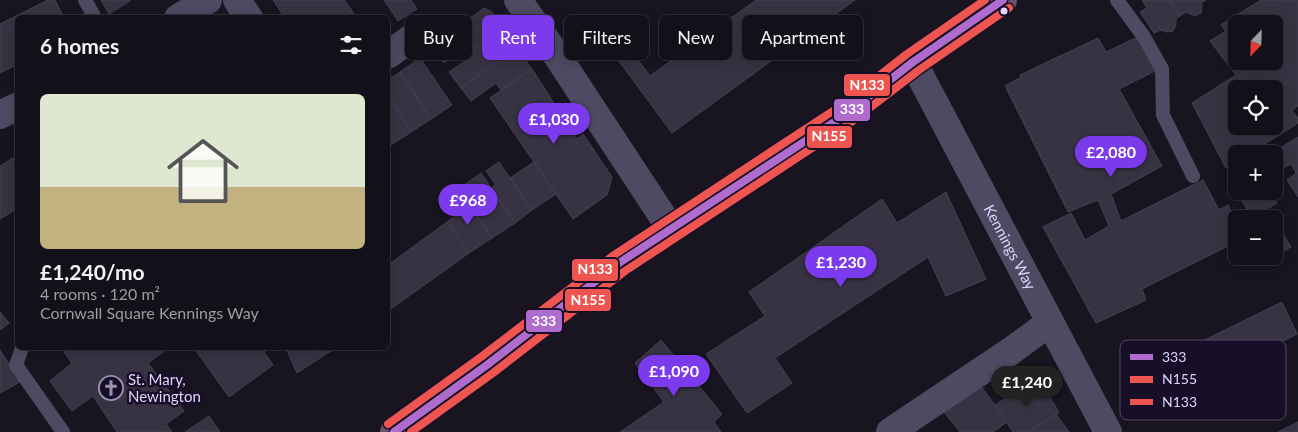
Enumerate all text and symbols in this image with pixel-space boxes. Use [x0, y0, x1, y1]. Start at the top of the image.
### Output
unlabelled marker [999, 6, 1009, 16]
chip: Buy [405, 15, 472, 60]
chip: Rent [482, 15, 554, 60]
chip: Filters [564, 15, 649, 60]
chip: New [659, 15, 732, 60]
chip: Apartment [742, 15, 863, 60]
north arrow [1228, 15, 1282, 70]
map controls [1228, 15, 1283, 265]
icon: filters [337, 31, 365, 59]
text: 6 homes [40, 33, 119, 58]
line badge: N133 [843, 73, 891, 97]
text: N133 [849, 76, 885, 93]
button: locate [1228, 80, 1283, 135]
line badge: 333 [833, 98, 871, 122]
text: 333 [840, 100, 864, 117]
pin: £1,030 [513, 102, 595, 145]
text: £1,030 [529, 109, 579, 128]
line badge: N155 [806, 125, 853, 149]
icon: home [158, 126, 248, 216]
text: N155 [811, 127, 847, 144]
pin: £2,080 [1070, 136, 1152, 178]
text: £2,080 [1086, 142, 1136, 161]
button: + [1228, 145, 1283, 200]
pin: £968 [438, 184, 498, 226]
text: £968 [449, 190, 487, 209]
street label: Kennings Way [981, 201, 1040, 293]
button: − [1228, 210, 1283, 265]
pin: £1,230 [800, 246, 882, 288]
text: £1,230 [816, 252, 866, 271]
line badge: N133 [571, 258, 619, 282]
text: £1,240/mo [40, 259, 145, 284]
text: N133 [577, 260, 613, 277]
text: 4 rooms · 120 m² [40, 284, 160, 303]
line badge: N155 [564, 288, 612, 312]
text: N155 [570, 291, 606, 308]
text: Cornwall Square Kennings Way [40, 303, 259, 322]
line badge: 333 [525, 309, 563, 333]
text: 333 [532, 312, 556, 329]
legend [1120, 340, 1286, 420]
text: 333 [1162, 348, 1186, 365]
pin: £1,090 [633, 354, 715, 397]
text: £1,090 [649, 361, 699, 380]
pin: £1,240 [986, 366, 1068, 408]
place label: St. Mary, Newington [128, 370, 201, 405]
text: N155 [1162, 370, 1197, 387]
text: £1,240 [1002, 372, 1052, 391]
church icon: St. Mary, Newington [98, 375, 124, 401]
text: N133 [1162, 393, 1197, 410]

